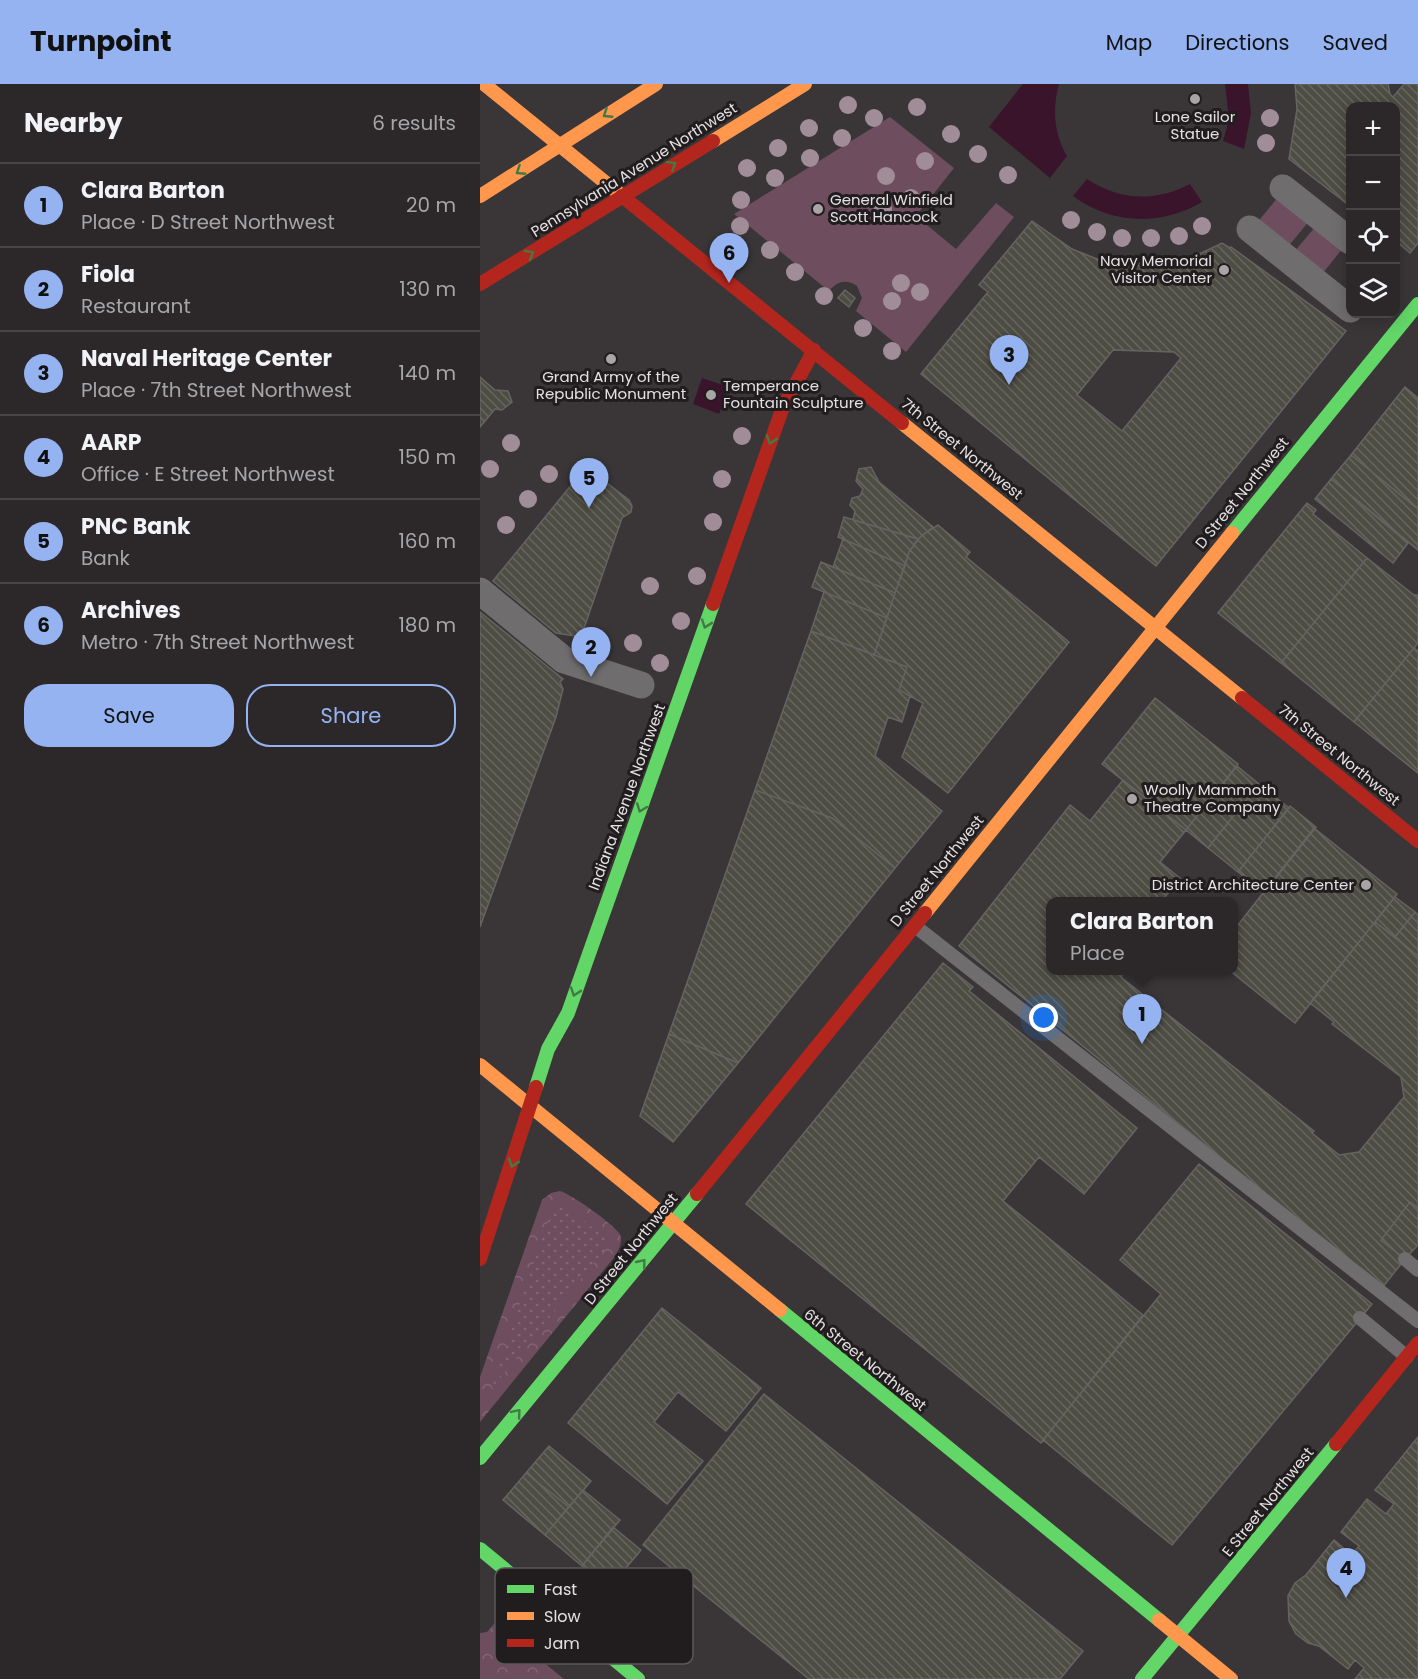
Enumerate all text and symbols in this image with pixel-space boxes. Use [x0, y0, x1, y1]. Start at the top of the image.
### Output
text: Turnpoint [30, 22, 172, 61]
text: Map [1106, 28, 1152, 57]
text: Directions [1185, 28, 1289, 57]
text: Saved [1322, 28, 1388, 57]
marker: Lone Sailor Statue [1188, 92, 1202, 106]
street label: Pennsylvania Avenue Northwest [527, 97, 741, 242]
map controls [1346, 102, 1400, 318]
button: + [1346, 102, 1400, 156]
text: Nearby [24, 105, 122, 141]
place label: Lone Sailor Statue [1155, 106, 1236, 144]
one-way arrow [603, 107, 614, 118]
text: 6 results [372, 109, 456, 137]
button: − [1346, 156, 1400, 210]
one-way arrow [666, 160, 676, 172]
one-way arrow [516, 164, 527, 175]
text: Clara Barton [81, 175, 225, 206]
place label: General Winfield Scott Hancock [830, 189, 953, 227]
text: 1 [40, 191, 47, 219]
text: 20 m [406, 191, 456, 219]
marker: General Winfield Scott Hancock [811, 202, 825, 216]
text: Place · D Street Northwest [81, 208, 335, 236]
button: locate [1346, 210, 1400, 264]
pin: 6 [710, 234, 748, 283]
one-way arrow [524, 250, 535, 262]
place label: Navy Memorial Visitor Center [1100, 250, 1212, 288]
text: Fiola [81, 259, 135, 290]
marker: Navy Memorial Visitor Center [1217, 263, 1231, 277]
button: layers [1346, 264, 1400, 318]
text: 2 [38, 275, 49, 303]
text: 130 m [399, 275, 456, 303]
text: Restaurant [81, 292, 191, 320]
pin: 3 [990, 336, 1028, 385]
text: Naval Heritage Center [81, 343, 332, 374]
marker: Grand Army of the Republic Monument [604, 352, 618, 366]
text: 3 [37, 359, 50, 387]
text: 140 m [399, 359, 456, 387]
place label: Grand Army of the Republic Monument [536, 366, 686, 404]
place label: Temperance Fountain Sculpture [723, 375, 864, 413]
text: Place · 7th Street Northwest [81, 376, 352, 404]
marker: Temperance Fountain Sculpture [704, 388, 718, 402]
street label: 7th Street Northwest [897, 393, 1028, 504]
text: AARP [81, 427, 142, 458]
street label: D Street Northwest [1190, 432, 1293, 553]
one-way arrow [766, 434, 779, 445]
text: 4 [37, 443, 50, 471]
text: 150 m [399, 443, 456, 471]
pin: 5 [570, 458, 608, 508]
text: Office · E Street Northwest [81, 460, 335, 488]
text: PNC Bank [81, 511, 191, 542]
text: 5 [37, 527, 50, 555]
text: 160 m [398, 527, 456, 555]
text: Bank [81, 544, 130, 572]
text: Archives [81, 595, 181, 626]
text: 6 [37, 611, 50, 639]
text: 180 m [398, 611, 456, 639]
one-way arrow [701, 618, 714, 629]
text: Metro · 7th Street Northwest [81, 628, 354, 656]
pin: 2 [572, 628, 610, 677]
button: Save [24, 684, 234, 747]
button: Share [246, 684, 456, 747]
street label: 7th Street Northwest [1274, 699, 1405, 810]
street label: Indiana Avenue Northwest [583, 701, 670, 893]
place label: Woolly Mammoth Theatre Company [1144, 779, 1281, 817]
marker: Woolly Mammoth Theatre Company [1125, 792, 1139, 806]
one-way arrow [635, 802, 648, 813]
street label: D Street Northwest [885, 810, 988, 931]
place label: District Architecture Center [1152, 874, 1354, 895]
marker: District Architecture Center [1359, 878, 1373, 892]
popup [1046, 897, 1238, 975]
text: Clara Barton [1070, 906, 1214, 937]
text: Place [1070, 939, 1125, 967]
one-way arrow [570, 986, 583, 996]
pin: 1 [1122, 994, 1162, 1044]
your location [1029, 1003, 1058, 1032]
one-way arrow [508, 1157, 520, 1168]
street label: D Street Northwest [579, 1188, 682, 1309]
one-way arrow [634, 1259, 645, 1270]
street label: 6th Street Northwest [800, 1304, 931, 1416]
one-way arrow [510, 1409, 521, 1420]
street label: E Street Northwest [1217, 1442, 1318, 1561]
pin: 4 [1326, 1548, 1366, 1598]
legend [495, 1568, 693, 1664]
text: Fast [544, 1578, 577, 1601]
text: Slow [544, 1605, 581, 1628]
text: Jam [544, 1632, 580, 1655]

